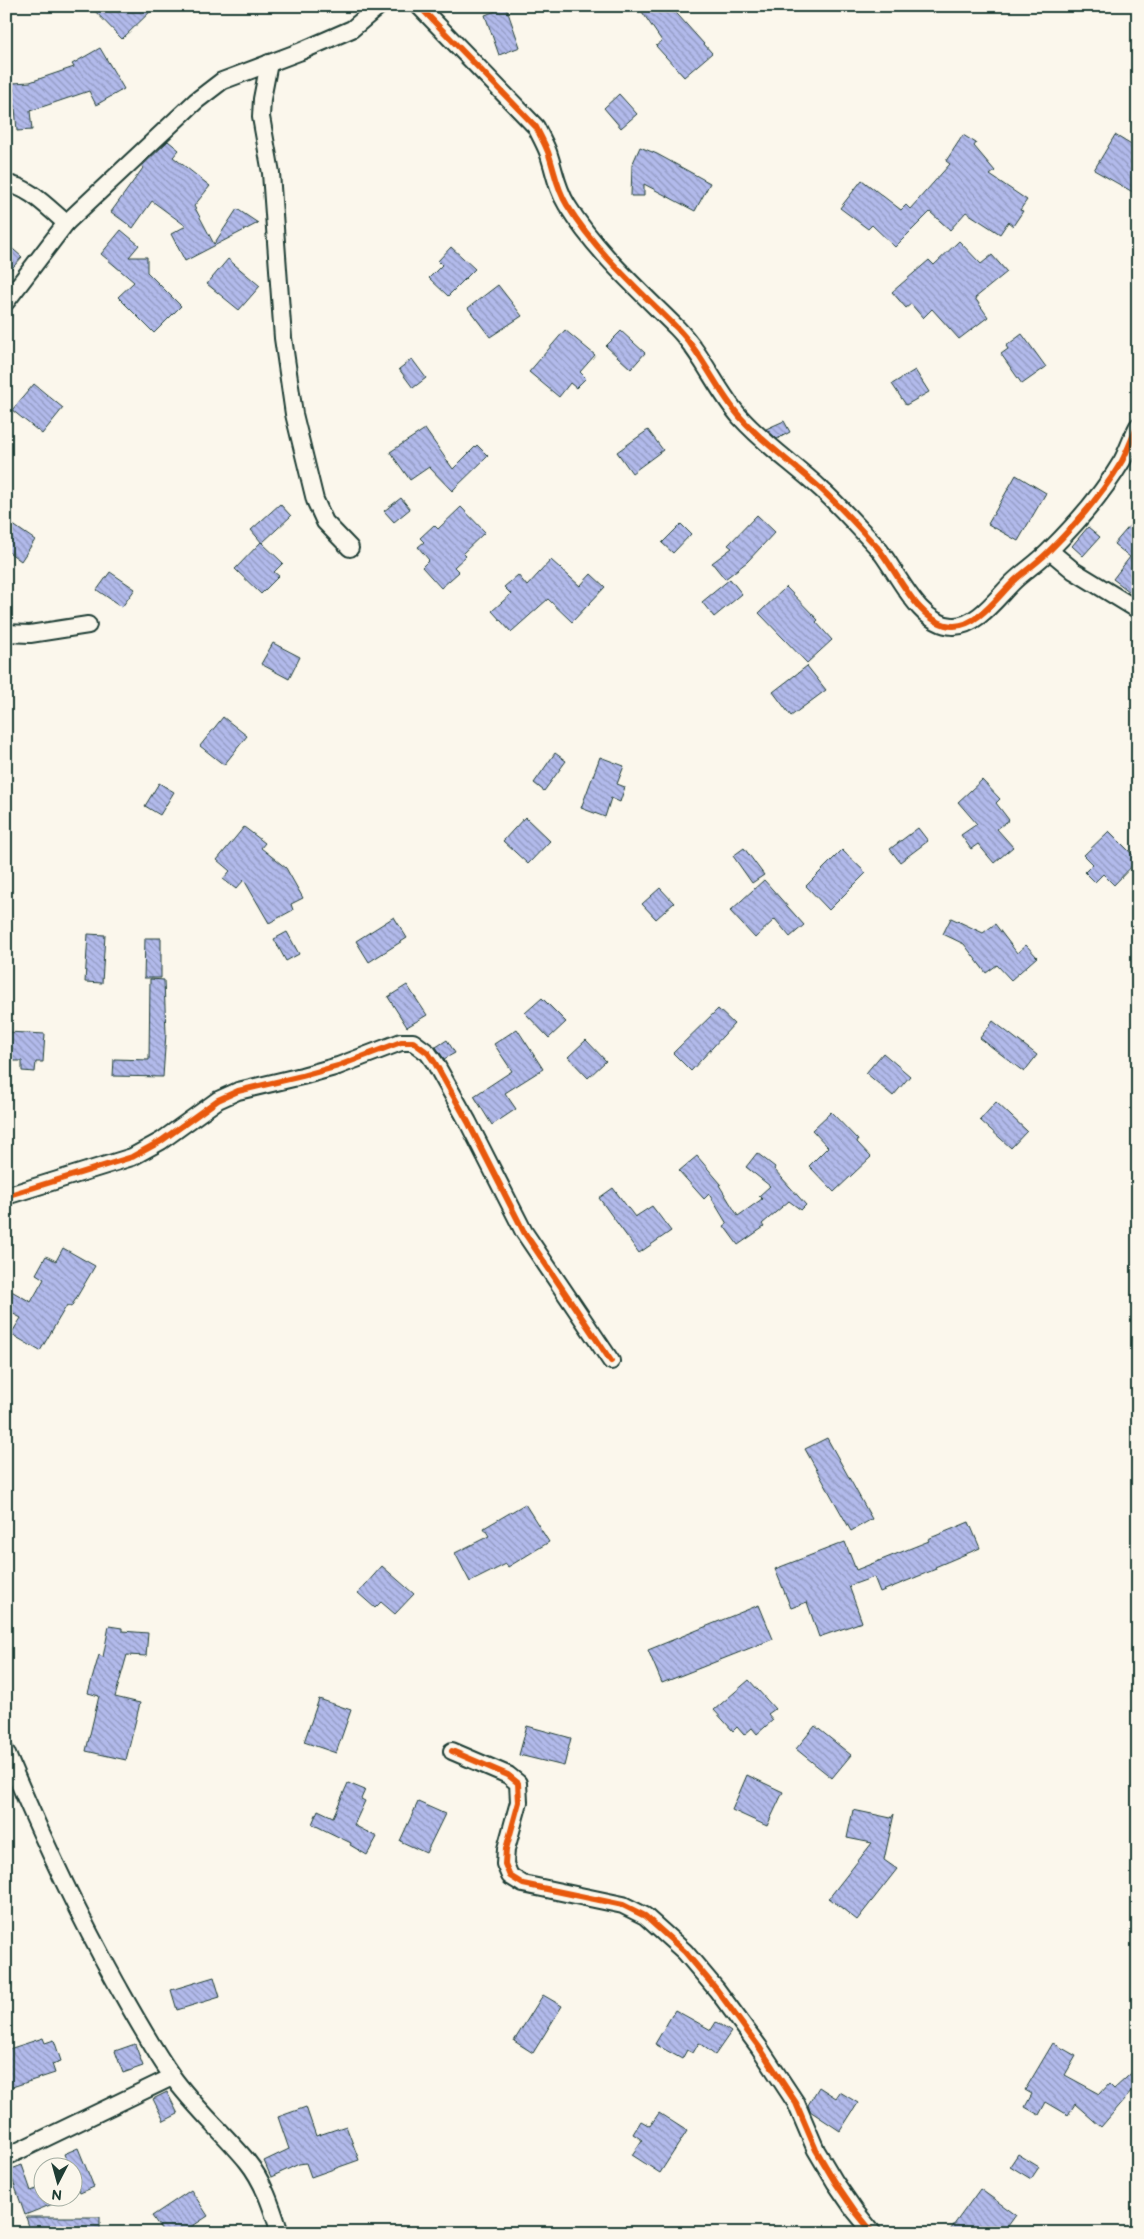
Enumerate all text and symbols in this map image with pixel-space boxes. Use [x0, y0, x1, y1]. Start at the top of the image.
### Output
north arrow [32, 2156, 82, 2206]
text: N [51, 2185, 63, 2203]

